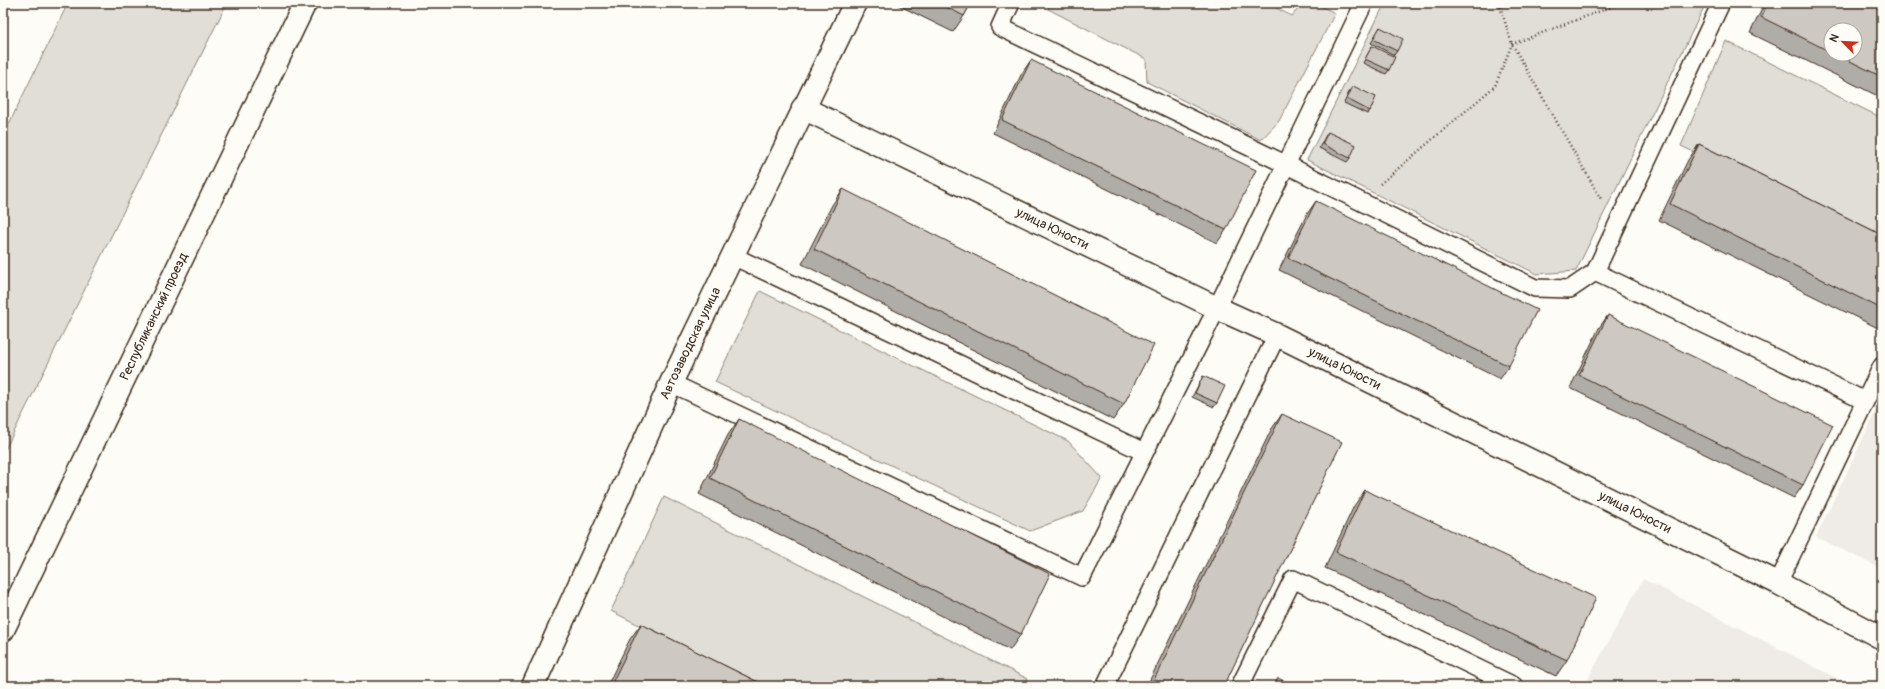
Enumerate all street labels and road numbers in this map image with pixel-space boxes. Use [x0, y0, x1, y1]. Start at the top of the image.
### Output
street label: улица Юности [1013, 204, 1091, 253]
street label: Республиканский проезд [117, 250, 192, 383]
street label: Автозаводская улица [657, 285, 724, 402]
street label: улица Юности [1305, 343, 1384, 393]
street label: улица Юности [1595, 487, 1674, 537]

